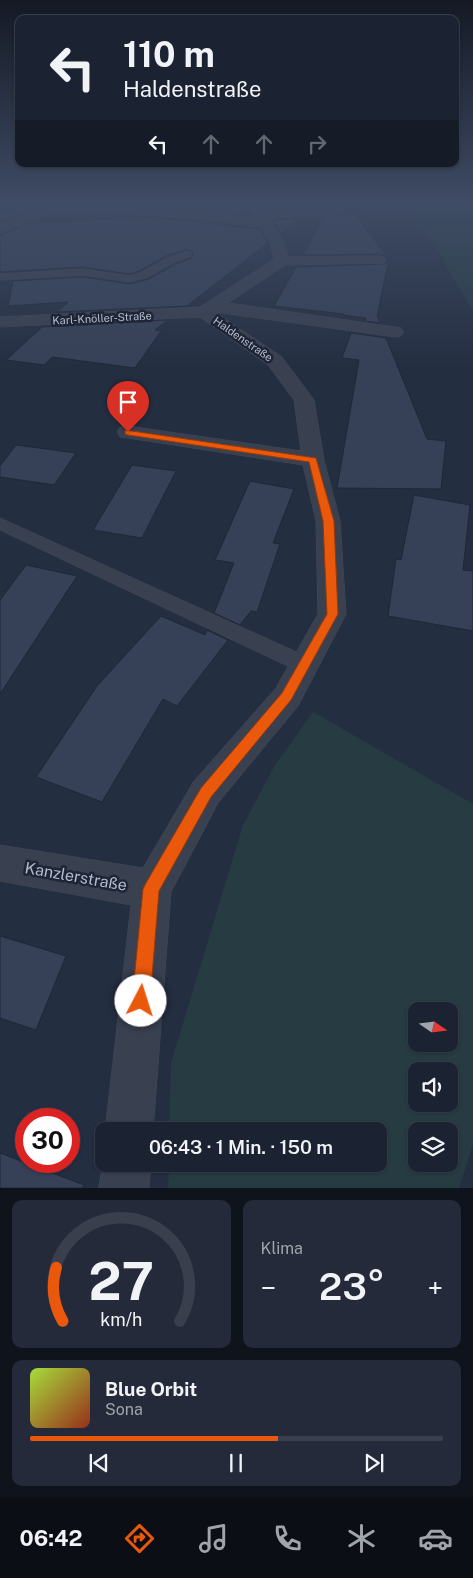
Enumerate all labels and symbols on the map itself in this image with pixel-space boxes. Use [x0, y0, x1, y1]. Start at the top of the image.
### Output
street label: Karl-Knöller-Straße [52, 309, 152, 327]
street label: Haldenstraße [211, 314, 275, 364]
pin [107, 381, 149, 432]
street label: Kanzlerstraße [23, 858, 129, 895]
position arrow [114, 974, 166, 1026]
north arrow [408, 1002, 458, 1052]
speed limit sign: 30 [15, 1108, 80, 1173]

